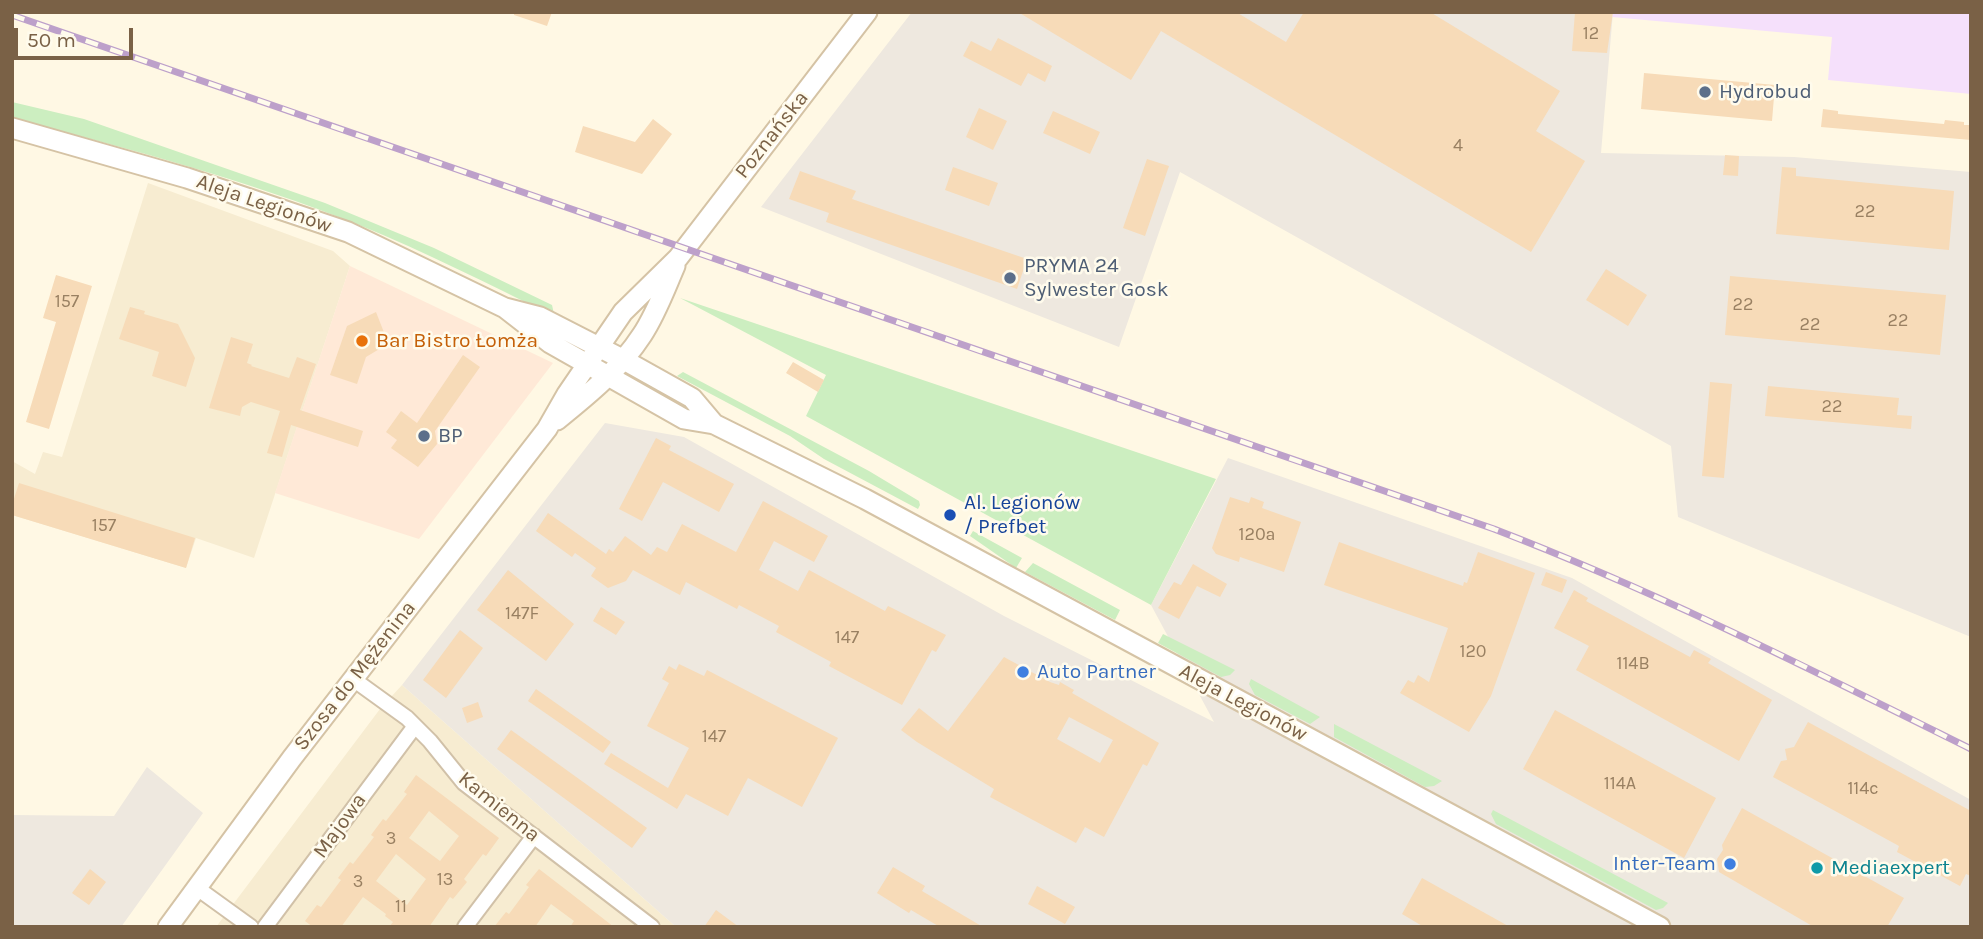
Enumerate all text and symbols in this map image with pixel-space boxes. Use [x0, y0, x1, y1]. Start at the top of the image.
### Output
scale bar [18, 14, 136, 58]
house number: 12 [1583, 23, 1599, 45]
text: 50 m [27, 28, 76, 52]
place label: Hydrobud [1719, 79, 1812, 105]
marker: Hydrobud [1697, 84, 1713, 100]
street label: Poznańska [730, 86, 814, 184]
house number: 4 [1453, 135, 1463, 157]
street label: Aleja Legionów [193, 169, 335, 239]
house number: 22 [1855, 201, 1875, 223]
place label: PRYMA 24 Sylwester Gosk [1024, 253, 1169, 303]
marker: PRYMA 24 Sylwester Gosk [1002, 270, 1018, 286]
house number: 157 [55, 291, 79, 313]
house number: 22 [1733, 294, 1753, 316]
house number: 22 [1888, 310, 1908, 332]
house number: 22 [1800, 314, 1820, 336]
place label: Bar Bistro Łomża [376, 328, 538, 354]
marker: Bar Bistro Łomża [354, 333, 370, 349]
house number: 22 [1822, 396, 1842, 418]
place label: BP [438, 423, 463, 449]
marker: BP [416, 428, 432, 444]
place label: Al. Legionów / Prefbet [964, 490, 1080, 540]
marker: Al. Legionów / Prefbet [942, 507, 958, 523]
house number: 157 [92, 515, 116, 537]
house number: 120a [1239, 524, 1275, 546]
street label: Szosa do Mężenina [289, 596, 421, 756]
house number: 147F [505, 603, 539, 625]
house number: 147 [835, 627, 859, 649]
house number: 120 [1459, 641, 1487, 663]
house number: 114B [1616, 653, 1650, 675]
place label: Auto Partner [1037, 659, 1156, 685]
street label: Aleja Legionów [1175, 659, 1311, 747]
marker: Auto Partner [1015, 664, 1031, 680]
house number: 147 [702, 726, 726, 748]
street label: Kamienna [453, 766, 545, 848]
house number: 114A [1604, 773, 1636, 795]
house number: 114c [1847, 778, 1879, 800]
street label: Majowa [308, 789, 372, 863]
house number: 3 [386, 828, 396, 850]
place label: Inter-Team [1613, 851, 1716, 877]
place label: Mediaexpert [1831, 855, 1950, 881]
marker: Inter-Team [1722, 856, 1738, 872]
marker: Mediaexpert [1809, 860, 1825, 876]
house number: 13 [437, 869, 453, 891]
house number: 3 [353, 871, 363, 893]
house number: 11 [395, 896, 407, 918]

